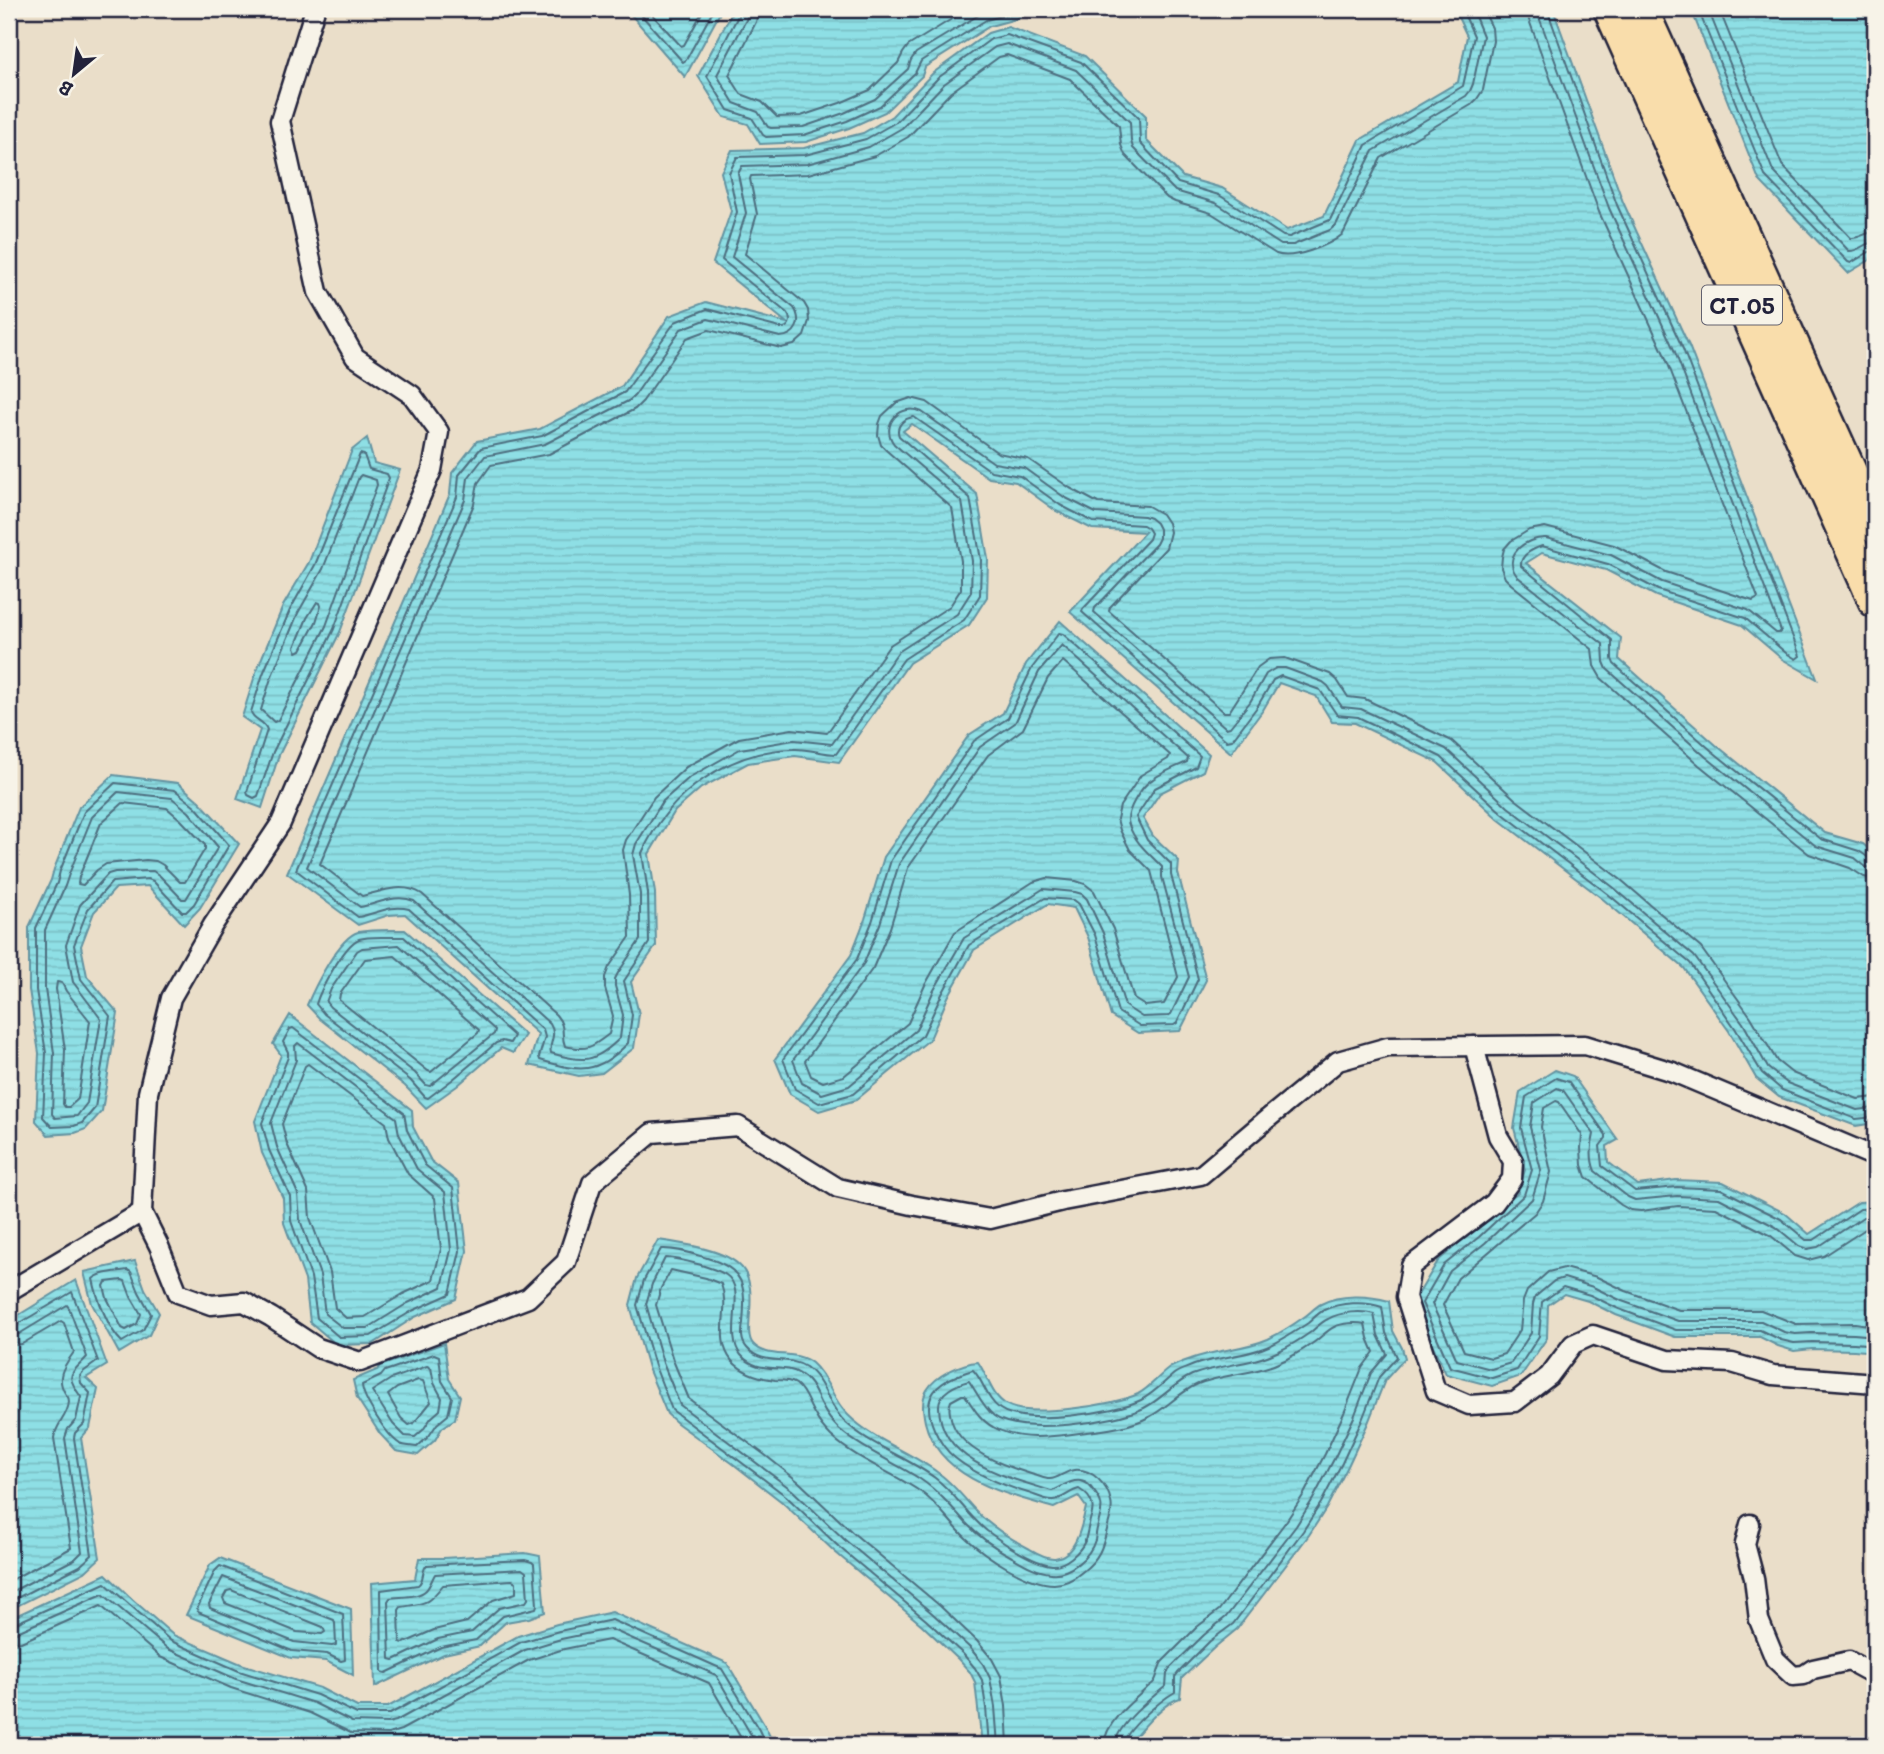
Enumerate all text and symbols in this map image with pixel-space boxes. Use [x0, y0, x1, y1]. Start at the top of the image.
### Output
north arrow [38, 38, 108, 108]
text: B [54, 75, 77, 103]
road number: CT.05 [1702, 286, 1782, 324]

